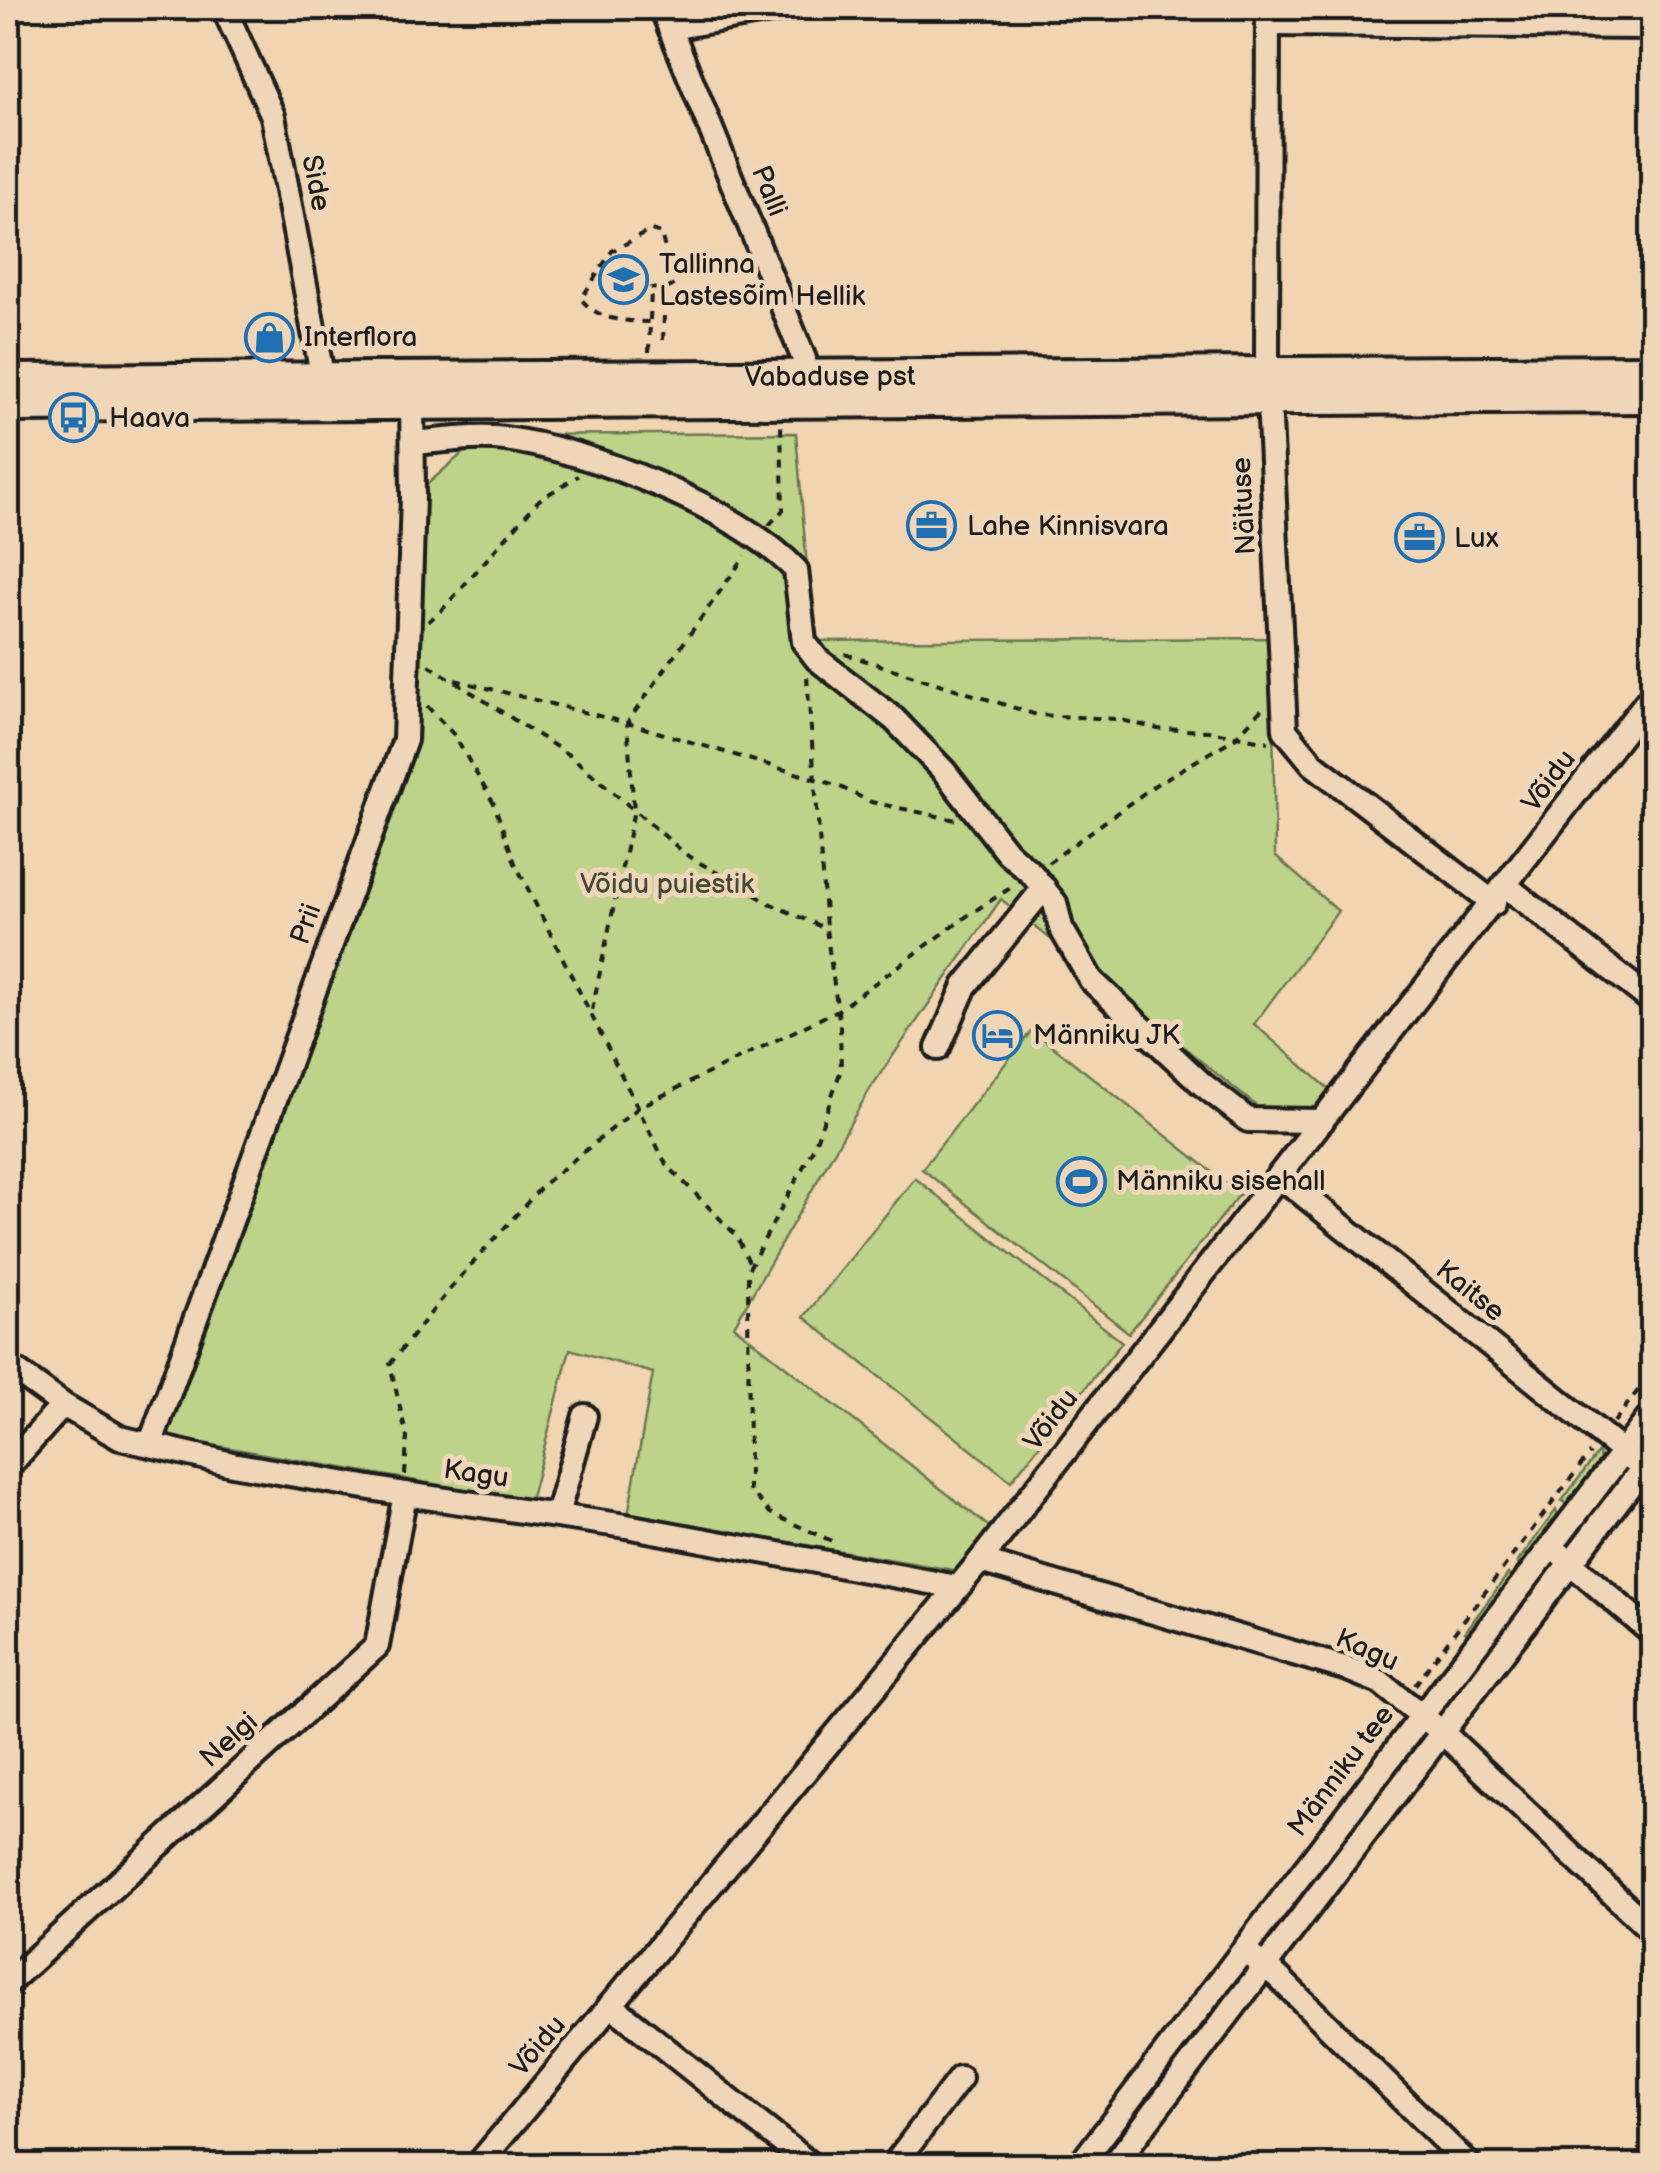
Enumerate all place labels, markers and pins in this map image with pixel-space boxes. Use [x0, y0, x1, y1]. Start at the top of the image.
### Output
place label: Tallinna Lastesõim Hellik [659, 248, 865, 313]
school or university icon: Tallinna Lastesõim Hellik [598, 254, 650, 306]
shop icon: Interflora [243, 311, 295, 363]
place label: Interflora [304, 321, 417, 354]
bus stop icon: Haava [48, 392, 100, 444]
place label: Haava [109, 402, 190, 435]
office icon: Lahe Kinnisvara [906, 500, 958, 552]
place label: Lahe Kinnisvara [967, 510, 1169, 543]
office icon: Lux [1393, 512, 1445, 564]
place label: Lux [1454, 522, 1499, 555]
hotel icon: Männiku JK [972, 1009, 1024, 1061]
place label: Männiku JK [1033, 1019, 1180, 1052]
sports icon: Männiku sisehall [1055, 1155, 1107, 1207]
place label: Männiku sisehall [1116, 1165, 1326, 1198]

